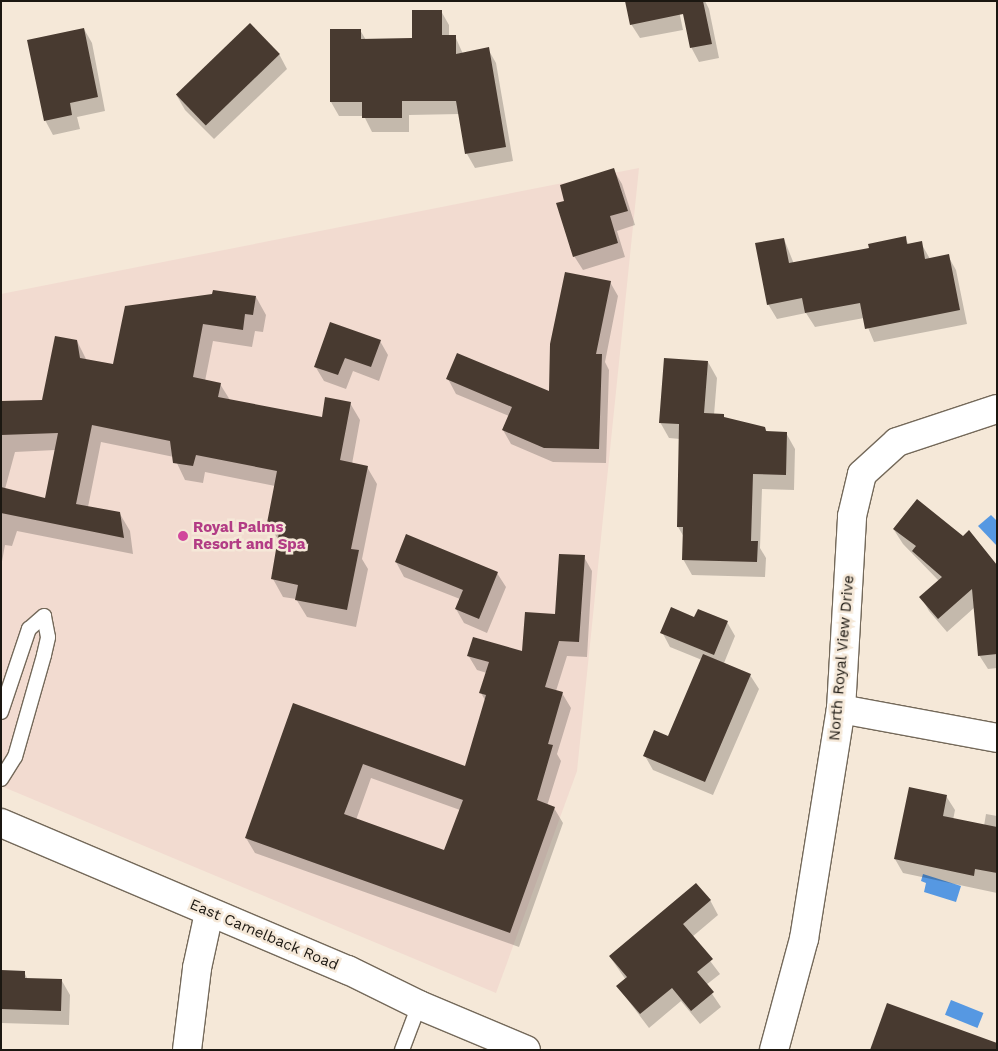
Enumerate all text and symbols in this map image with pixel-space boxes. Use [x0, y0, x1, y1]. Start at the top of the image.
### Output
place label: Royal Palms Resort and Spa [193, 518, 305, 553]
marker: Royal Palms Resort and Spa [177, 530, 189, 542]
street label: North Royal View Drive [826, 574, 858, 742]
street label: East Camelback Road [187, 895, 341, 975]

